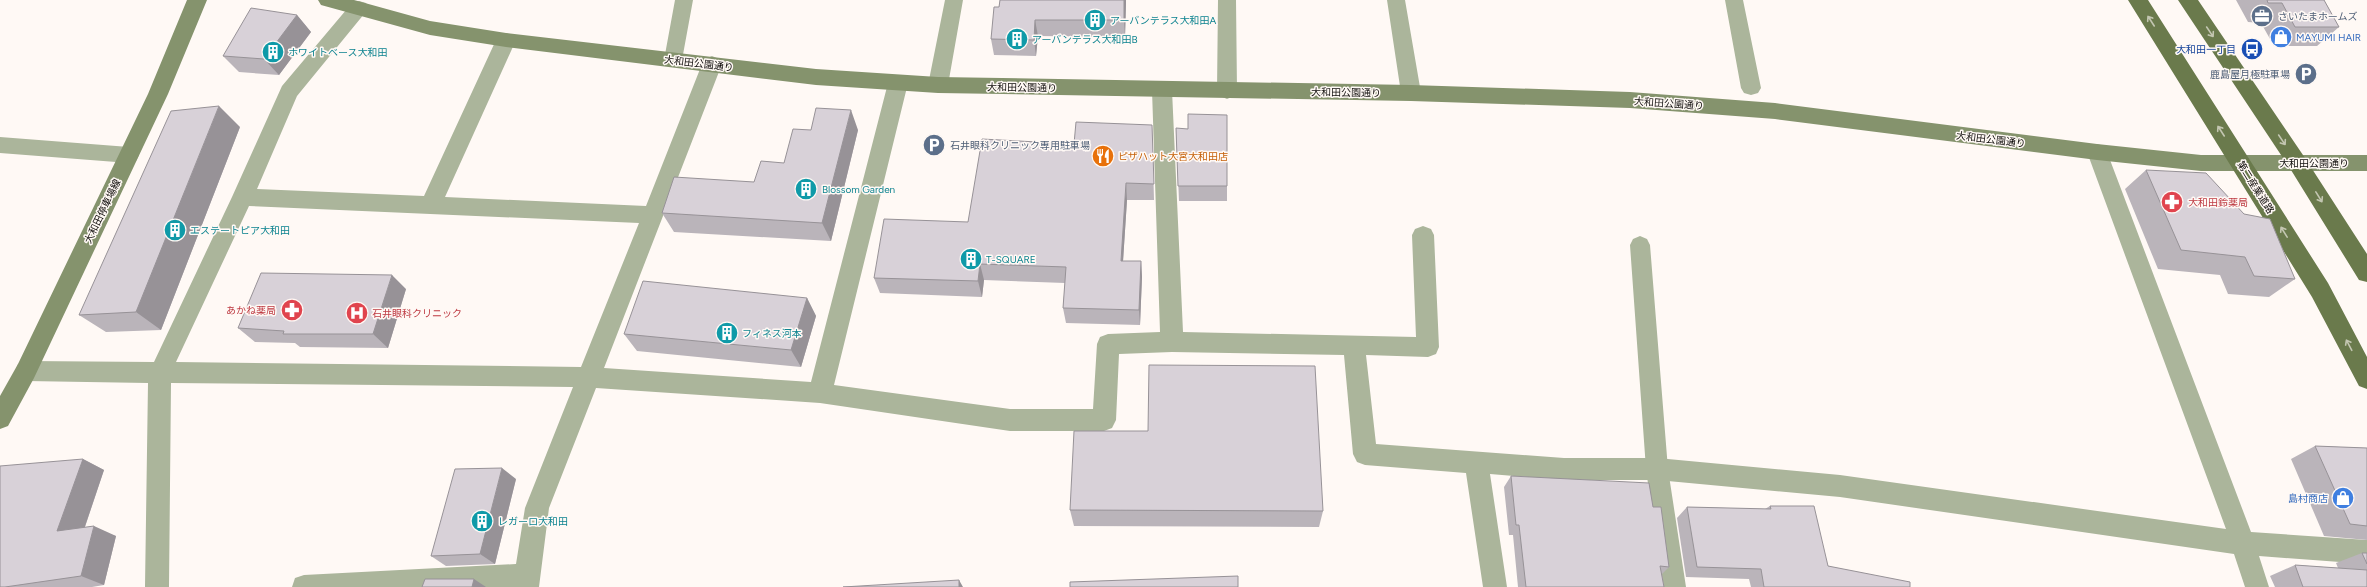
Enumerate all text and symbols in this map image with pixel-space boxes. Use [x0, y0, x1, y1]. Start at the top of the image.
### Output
office icon: さいたまホームズ [2249, 3, 2275, 29]
building icon: アーバンテラス大和田A [1082, 7, 1108, 33]
place label: さいたまホームズ [2278, 10, 2357, 23]
place label: アーバンテラス大和田A [1110, 14, 1217, 27]
one-way arrow [2147, 16, 2156, 27]
shop icon: MAYUMI HAIR [2268, 24, 2294, 50]
building icon: アーバンテラス大和田B [1004, 26, 1030, 52]
one-way arrow [2206, 27, 2214, 38]
place label: MAYUMI HAIR [2296, 31, 2361, 44]
place label: アーバンテラス大和田B [1032, 33, 1138, 46]
bus stop icon: 大和田一丁目 [2239, 36, 2265, 62]
building icon: ホワイトベース大和田 [260, 39, 286, 65]
place label: 大和田一丁目 [2176, 43, 2236, 56]
place label: ホワイトベース大和田 [288, 46, 388, 59]
street label: 大和田公園通り [663, 53, 734, 74]
parking icon: 鹿島屋月極駐車場 [2293, 61, 2319, 87]
place label: 鹿島屋月極駐車場 [2210, 68, 2290, 81]
street label: 大和田公園通り [987, 80, 1057, 95]
street label: 大和田公園通り [1311, 85, 1381, 100]
street label: 大和田公園通り [1634, 95, 1704, 112]
one-way arrow [2217, 126, 2225, 137]
street label: 大和田公園通り [1955, 129, 2026, 150]
parking icon: 石井眼科クリニック専用駐車場 [921, 132, 947, 158]
one-way arrow [2278, 135, 2286, 146]
place label: 石井眼科クリニック専用駐車場 [950, 139, 1090, 152]
restaurant icon: ピザハット大宮大和田店 [1090, 143, 1116, 169]
place label: ピザハット大宮大和田店 [1118, 150, 1228, 163]
street label: 大和田公園通り [2279, 157, 2349, 170]
street label: 第二産業道路 [2234, 158, 2277, 216]
building icon: Blossom Garden [793, 176, 819, 202]
street label: 大和田停車場線 [81, 177, 124, 246]
place label: Blossom Garden [822, 183, 896, 196]
pharmacy icon: 大和田鈴薬局 [2159, 189, 2185, 215]
one-way arrow [2314, 191, 2323, 202]
place label: 大和田鈴薬局 [2188, 196, 2248, 209]
building icon: エステートピア大和田 [162, 217, 188, 243]
place label: エステートピア大和田 [190, 224, 290, 237]
one-way arrow [2280, 227, 2288, 238]
building icon: T-SQUARE [958, 246, 984, 272]
place label: T-SQUARE [986, 253, 1036, 266]
pharmacy icon: あかね薬局 [279, 297, 305, 323]
hospital icon: 石井眼科クリニック [344, 300, 370, 326]
place label: あかね薬局 [226, 304, 276, 317]
place label: 石井眼科クリニック [372, 307, 462, 320]
building icon: フィネス河本 [714, 320, 740, 346]
place label: フィネス河本 [742, 327, 802, 340]
one-way arrow [2344, 339, 2352, 351]
shop icon: 島村商店 [2330, 485, 2356, 511]
place label: 島村商店 [2288, 492, 2328, 505]
building icon: レガーロ大和田 [469, 508, 495, 534]
place label: レガーロ大和田 [498, 515, 568, 528]

